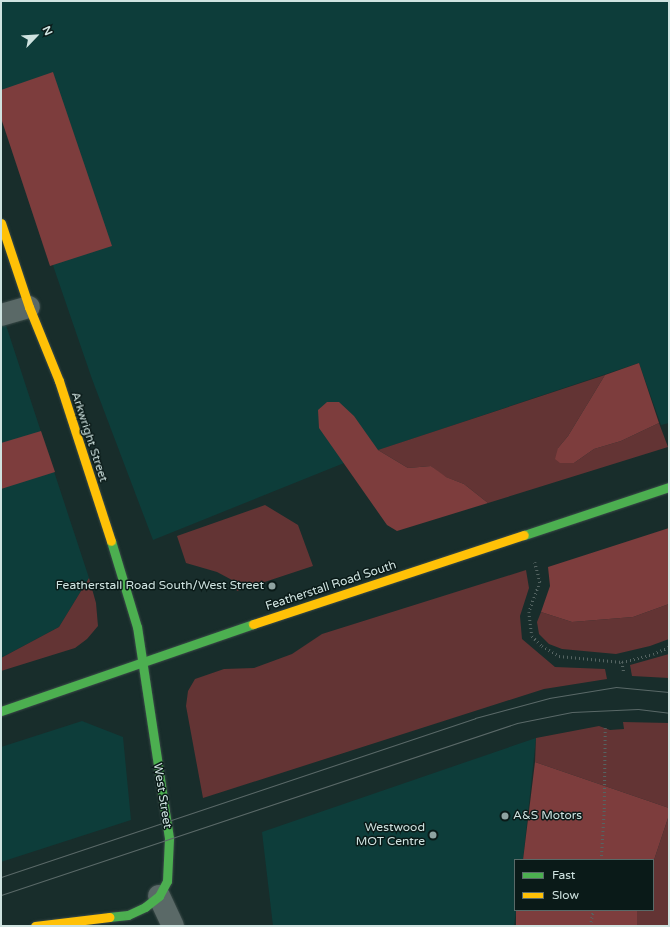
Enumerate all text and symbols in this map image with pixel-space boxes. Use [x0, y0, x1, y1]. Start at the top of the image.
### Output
north arrow [16, 16, 56, 56]
text: N [40, 24, 55, 37]
street label: Arkwright Street [68, 390, 110, 484]
street label: Featherstall Road South [264, 558, 398, 614]
place label: Featherstall Road South/West Street [56, 579, 264, 593]
marker: Featherstall Road South/West Street [267, 581, 277, 591]
street label: West Street [150, 762, 174, 830]
place label: A&S Motors [513, 809, 582, 823]
marker: A&S Motors [500, 811, 510, 821]
place label: Westwood MOT Centre [356, 821, 425, 849]
marker: Westwood MOT Centre [428, 830, 438, 840]
legend [514, 859, 654, 911]
text: Fast [552, 868, 575, 882]
text: Slow [552, 888, 579, 902]

